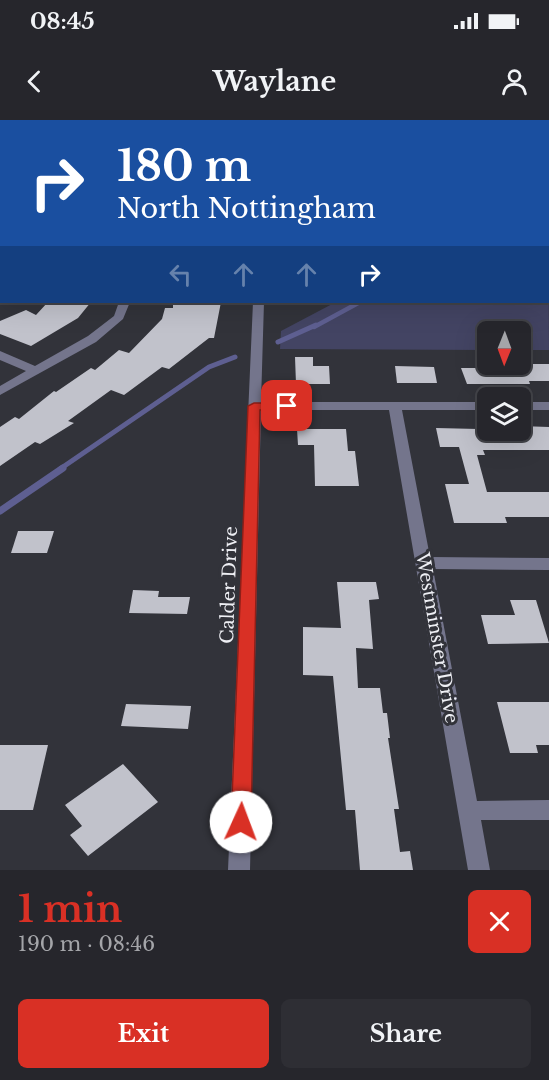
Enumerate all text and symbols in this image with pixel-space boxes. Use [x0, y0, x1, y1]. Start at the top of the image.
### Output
text: 08:45 [30, 8, 95, 35]
icon: back [18, 65, 51, 98]
text: Waylane [213, 65, 336, 98]
icon: person [498, 65, 531, 98]
text: 180 m [117, 140, 251, 192]
icon: right [18, 144, 96, 222]
text: North Nottingham [117, 192, 376, 225]
icon: left [164, 258, 197, 291]
icon: ahead [227, 258, 260, 291]
icon: ahead [290, 258, 323, 291]
icon: right [353, 258, 386, 291]
north arrow [477, 321, 531, 375]
map controls [477, 321, 531, 441]
pin [261, 380, 312, 431]
button: layers [477, 387, 531, 441]
icon: arrive [270, 389, 303, 422]
street label: Calder Drive [216, 526, 242, 644]
street label: Westminster Drive [411, 550, 463, 725]
position arrow [209, 790, 273, 854]
text: 1 min [18, 887, 122, 932]
button: close [468, 890, 531, 953]
text: 190 m · 08:46 [18, 932, 155, 956]
button: Exit [18, 999, 269, 1068]
button: Share [281, 999, 531, 1068]

